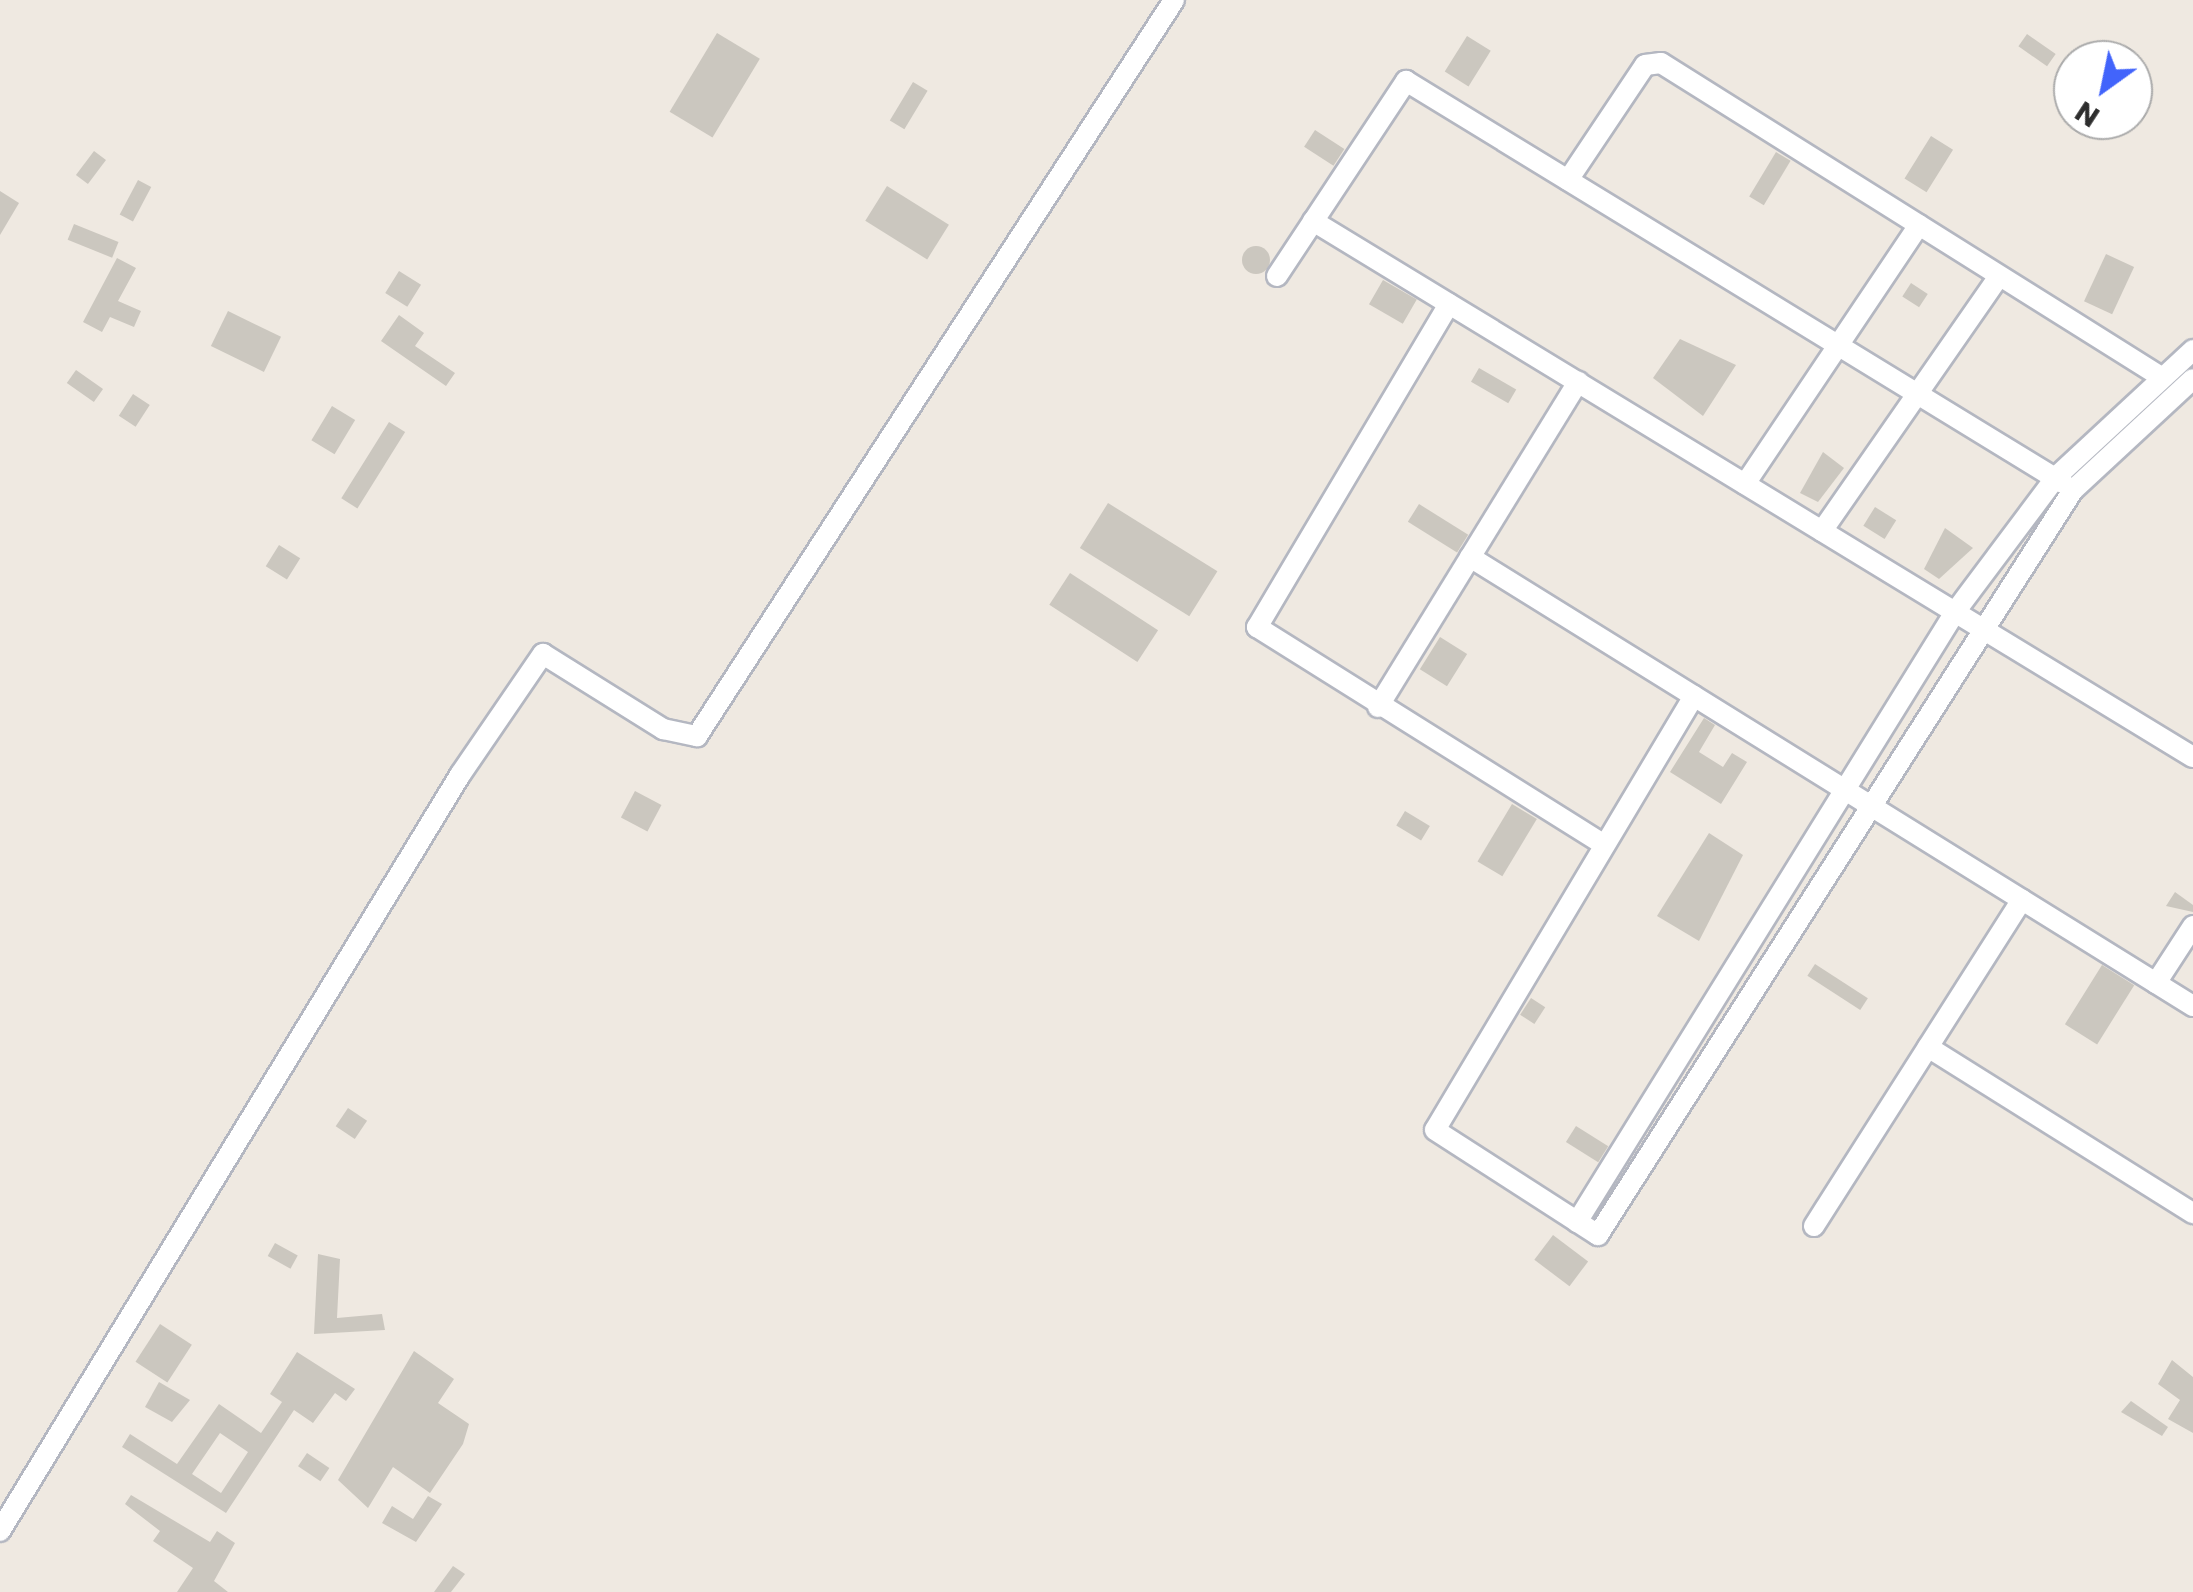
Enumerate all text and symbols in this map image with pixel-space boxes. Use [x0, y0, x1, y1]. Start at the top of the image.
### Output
north arrow [2053, 40, 2153, 140]
text: N [2068, 92, 2107, 136]

